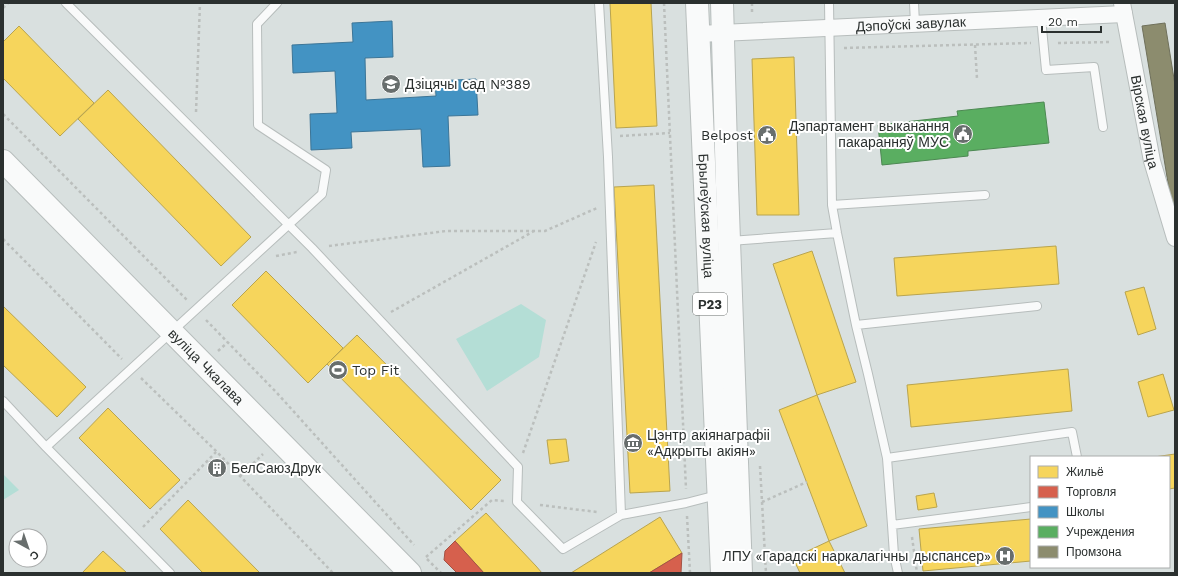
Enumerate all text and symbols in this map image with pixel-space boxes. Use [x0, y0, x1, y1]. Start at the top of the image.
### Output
scale bar [1042, 8, 1101, 34]
street label: Дэпоўскі завулак [855, 13, 967, 35]
text: 20 m [1048, 15, 1078, 29]
school or university icon: Дзіцячы сад №389 [380, 73, 402, 95]
street label: Вірская вуліца [1128, 74, 1162, 171]
place label: Дзіцячы сад №389 [405, 76, 531, 92]
place label: Дэпартамент выканання пакаранняў МУС [789, 118, 949, 150]
public building icon: Дэпартамент выканання пакаранняў МУС [952, 123, 974, 145]
public building icon: Belpost [756, 124, 778, 146]
place label: Belpost [701, 127, 753, 143]
street label: Брылеўская вуліца [696, 153, 717, 279]
road number: Р23 [693, 293, 727, 315]
street label: вуліца Чкалава [165, 325, 247, 408]
sports icon: Top Fit [327, 359, 349, 381]
place label: Top Fit [352, 362, 399, 378]
place label: Цэнтр акіянаграфіі «Адкрыты акіян» [647, 427, 770, 459]
museum icon: Цэнтр акіянаграфіі «Адкрыты акіян» [622, 432, 644, 454]
legend [1030, 456, 1170, 568]
building icon: БелСаюзДрук [206, 457, 228, 479]
place label: БелСаюзДрук [231, 460, 322, 476]
text: Жильё [1066, 465, 1104, 479]
text: Торговля [1066, 485, 1116, 499]
text: Школы [1066, 505, 1104, 519]
text: Учреждения [1066, 525, 1135, 539]
north arrow [8, 528, 48, 568]
hospital icon: ЛПУ «Гарадскі наркалагічны дыспансер» [994, 545, 1016, 567]
text: Промзона [1066, 545, 1122, 559]
text: С [27, 548, 41, 563]
place label: ЛПУ «Гарадскі наркалагічны дыспансер» [722, 548, 991, 564]

